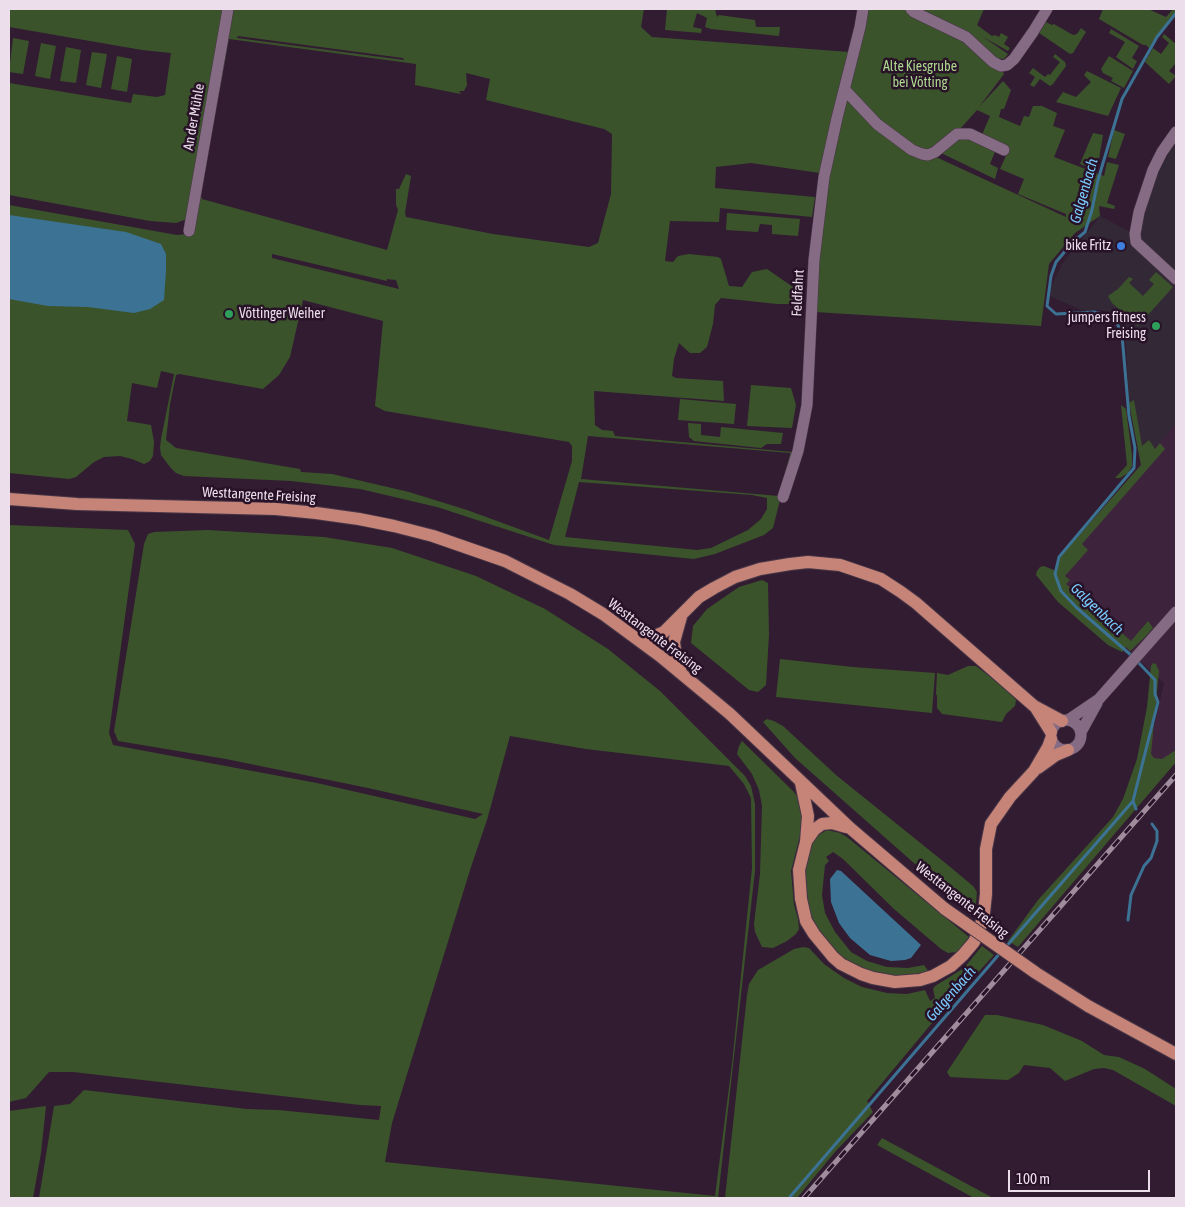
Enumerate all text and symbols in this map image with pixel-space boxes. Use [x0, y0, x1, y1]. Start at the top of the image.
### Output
park label: Alte Kiesgrube bei Vötting [883, 59, 957, 92]
street label: An der Mühle [180, 82, 208, 152]
water label: Galgenbach [1066, 157, 1102, 225]
place label: bike Fritz [1065, 238, 1111, 254]
marker: bike Fritz [1115, 240, 1127, 252]
street label: Feldfahrt [788, 269, 808, 317]
place label: Vöttinger Weiher [239, 306, 325, 322]
marker: Vöttinger Weiher [223, 308, 235, 320]
place label: jumpers fitness Freising [1068, 310, 1146, 342]
marker: jumpers fitness Freising [1150, 320, 1162, 332]
street label: Westtangente Freising [202, 484, 316, 506]
water label: Galgenbach [1067, 579, 1127, 639]
street label: Westtangente Freising [605, 595, 705, 677]
street label: Westtangente Freising [912, 858, 1012, 942]
water label: Galgenbach [922, 963, 980, 1025]
scale bar [1010, 1160, 1152, 1192]
text: 100 m [1016, 1170, 1050, 1187]

